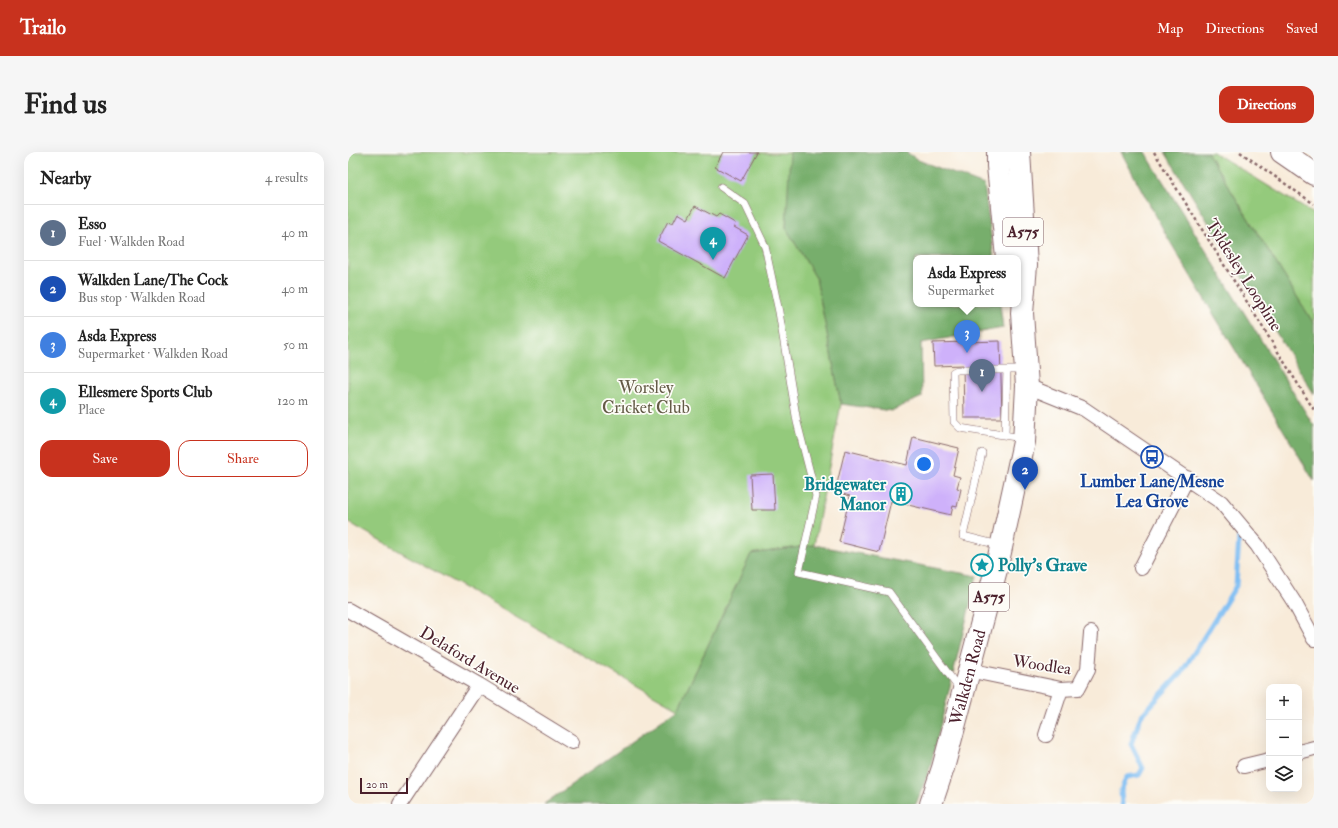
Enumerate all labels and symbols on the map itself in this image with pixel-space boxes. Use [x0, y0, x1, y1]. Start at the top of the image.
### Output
street label: Tyldesley Loopline [1200, 215, 1287, 336]
road number: A575 [1003, 218, 1043, 246]
pin: 4 [700, 227, 726, 260]
pin: 3 [954, 320, 980, 353]
pin: 1 [969, 359, 995, 392]
park label: Worsley Cricket Club [602, 377, 690, 418]
bus stop icon: Lumber Lane/Mesne Lea Grove [1139, 444, 1165, 470]
your location [914, 454, 934, 474]
pin: 2 [1012, 457, 1038, 490]
place label: Lumber Lane/Mesne Lea Grove [1080, 471, 1225, 512]
place label: Bridgewater Manor [804, 474, 887, 515]
building icon: Bridgewater Manor [888, 481, 914, 507]
place icon: Polly's Grave [969, 552, 995, 578]
place label: Polly's Grave [998, 555, 1088, 577]
road number: A575 [969, 583, 1009, 611]
street label: Delaford Avenue [416, 622, 524, 698]
street label: Walkden Road [944, 626, 990, 728]
street label: Woodlea [1010, 650, 1074, 680]
scale bar [360, 776, 408, 795]

